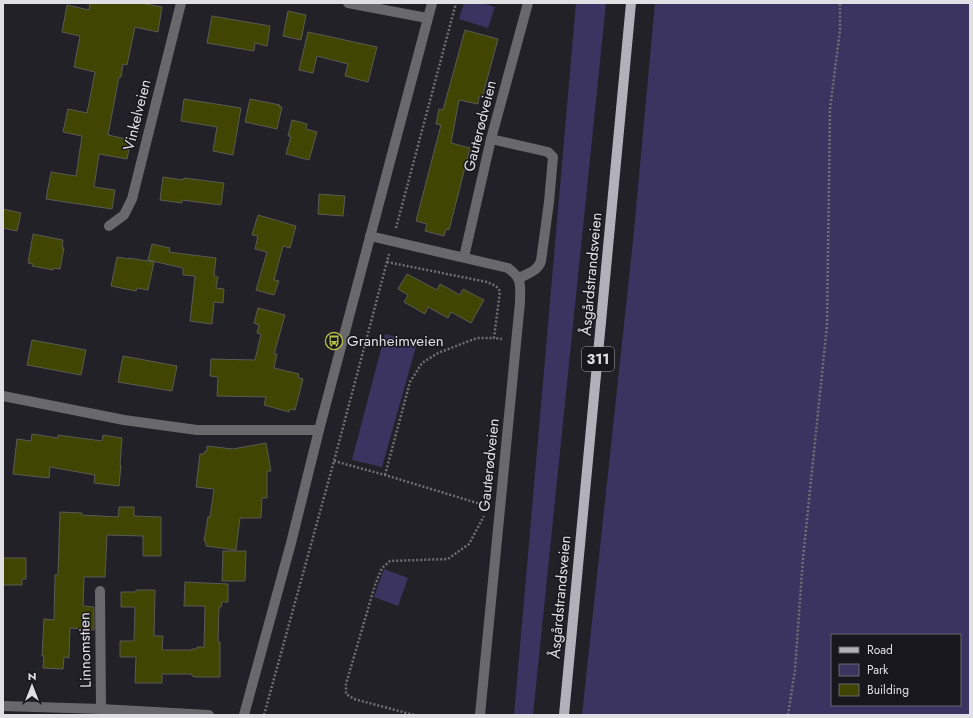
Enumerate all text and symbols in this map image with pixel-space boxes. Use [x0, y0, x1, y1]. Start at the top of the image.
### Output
street label: Vinkelveien [118, 77, 156, 153]
street label: Gauterødveien [458, 78, 502, 174]
street label: Åsgårdstrandsveien [575, 212, 607, 336]
place label: Granheimveien [347, 330, 444, 352]
bus stop icon: Granheimveien [324, 331, 344, 351]
road number: 311 [582, 347, 614, 371]
street label: Gauterødveien [473, 417, 505, 513]
street label: Åsgårdstrandsveien [544, 535, 576, 659]
street label: Linnomstien [73, 612, 97, 688]
legend [831, 634, 961, 706]
text: Road [867, 641, 893, 659]
text: Park [867, 661, 889, 679]
north arrow [12, 666, 52, 706]
text: N [28, 668, 36, 684]
text: Building [867, 681, 909, 699]

